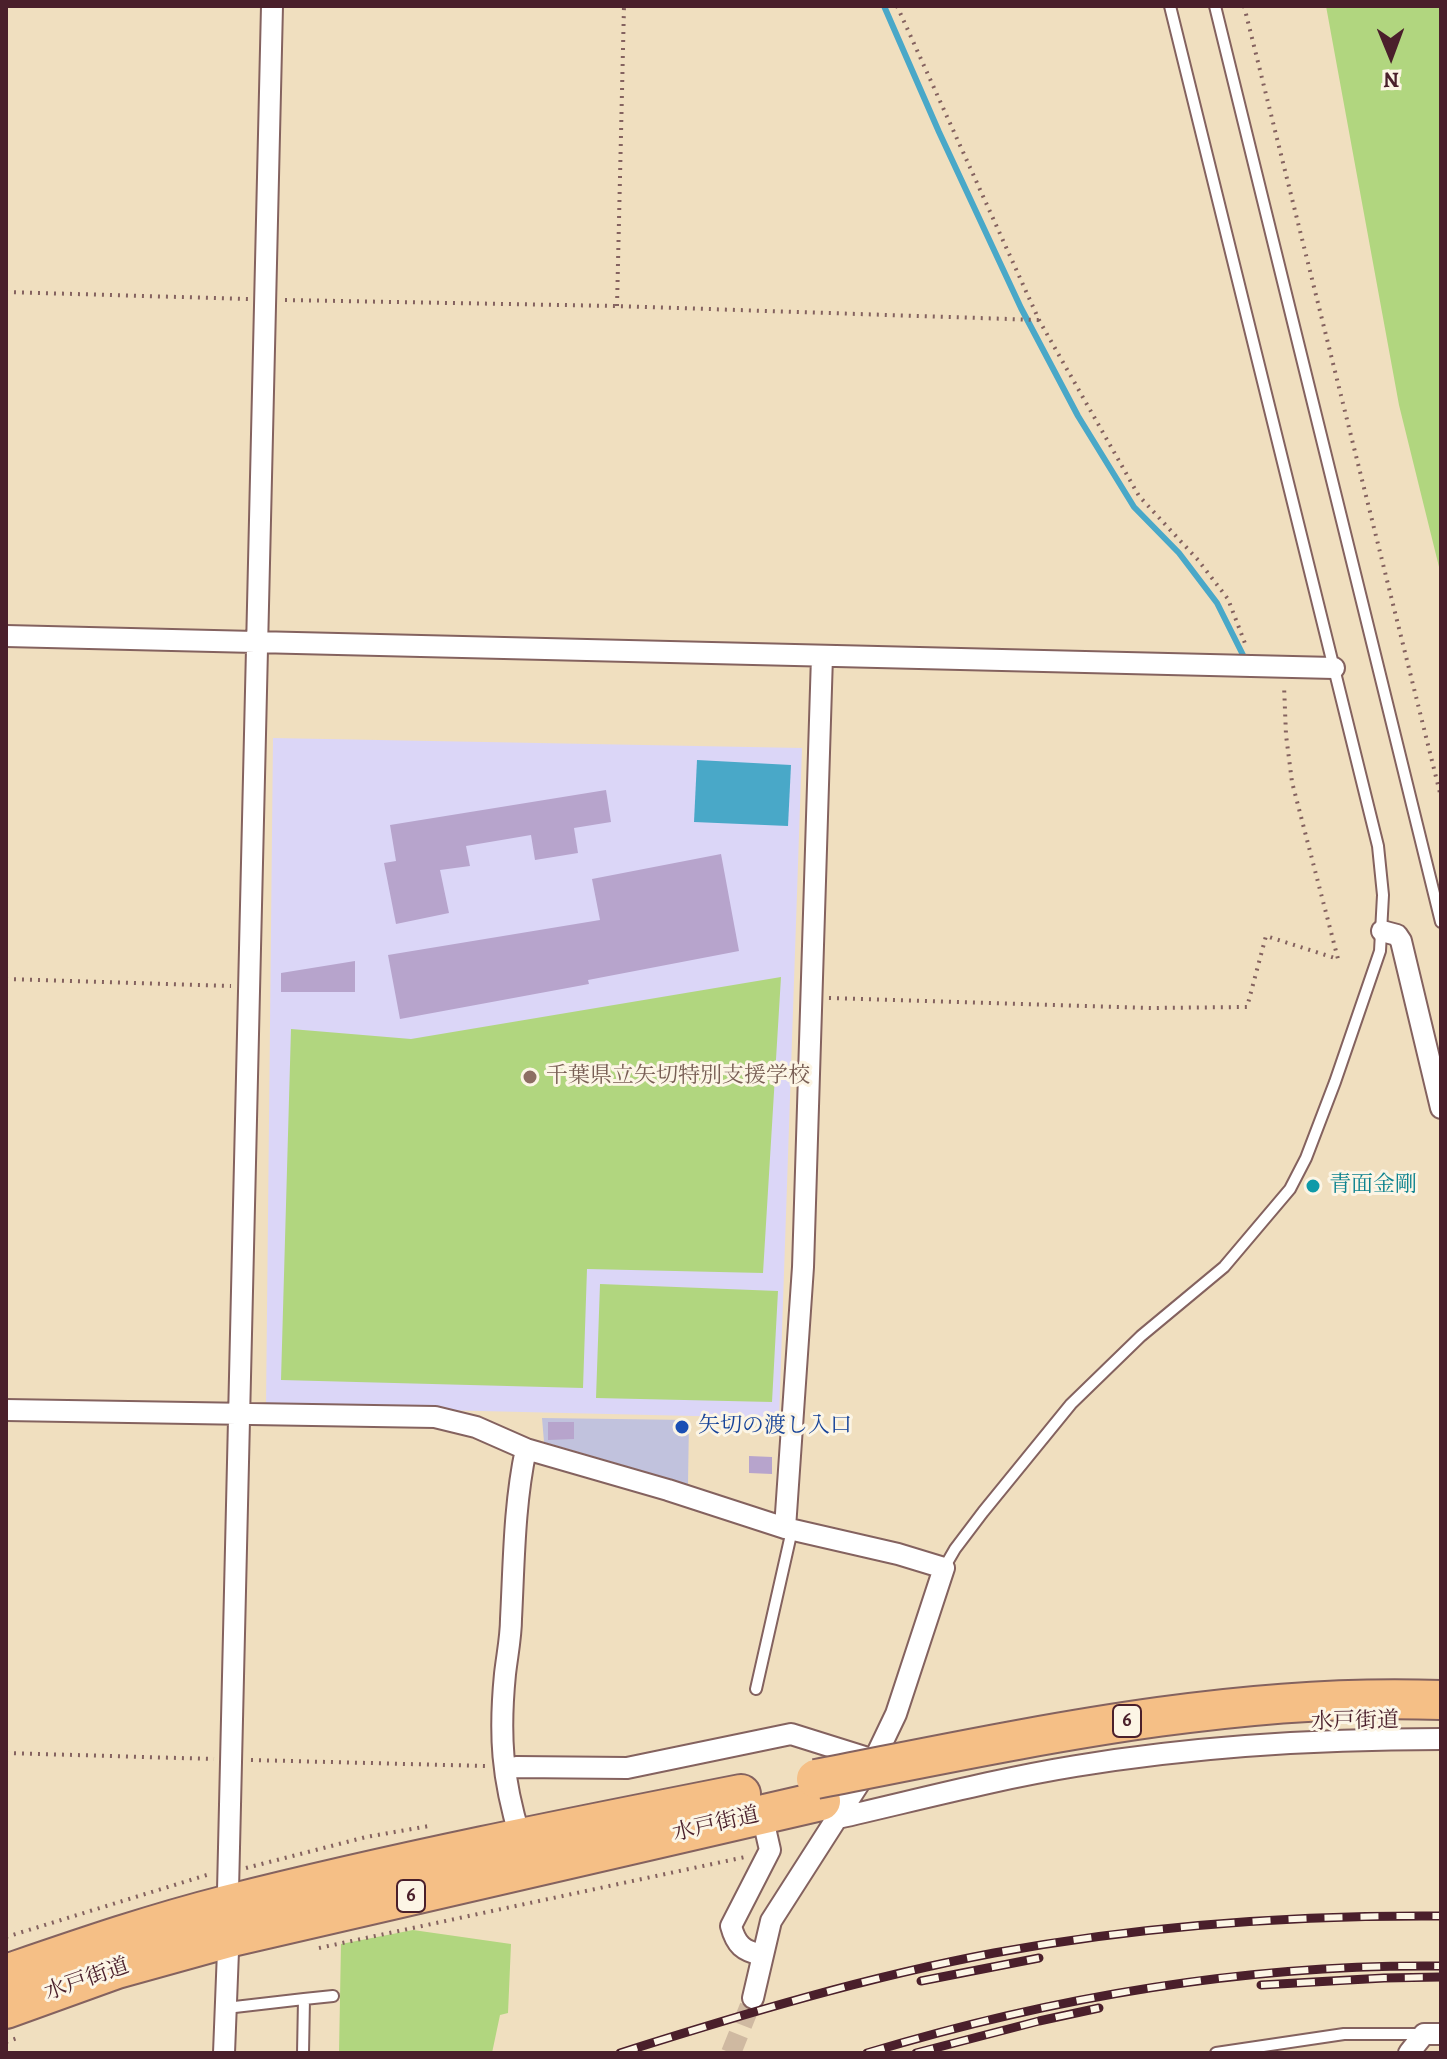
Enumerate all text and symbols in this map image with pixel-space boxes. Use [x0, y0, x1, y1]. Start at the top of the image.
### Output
north arrow [1351, 16, 1431, 96]
text: N [1383, 65, 1400, 95]
place label: 千葉県立矢切特別支援学校 [546, 1064, 810, 1090]
marker: 千葉県立矢切特別支援学校 [521, 1068, 539, 1086]
place label: 青面金剛 [1329, 1173, 1417, 1199]
marker: 青面金剛 [1304, 1177, 1322, 1195]
place label: 矢切の渡し入口 [698, 1414, 852, 1440]
marker: 矢切の渡し入口 [673, 1418, 691, 1436]
road number: 6 [1113, 1705, 1141, 1737]
street label: 水戸街道 [1311, 1708, 1399, 1736]
street label: 水戸街道 [670, 1802, 762, 1848]
road number: 6 [397, 1880, 425, 1912]
street label: 水戸街道 [41, 1953, 133, 2007]

